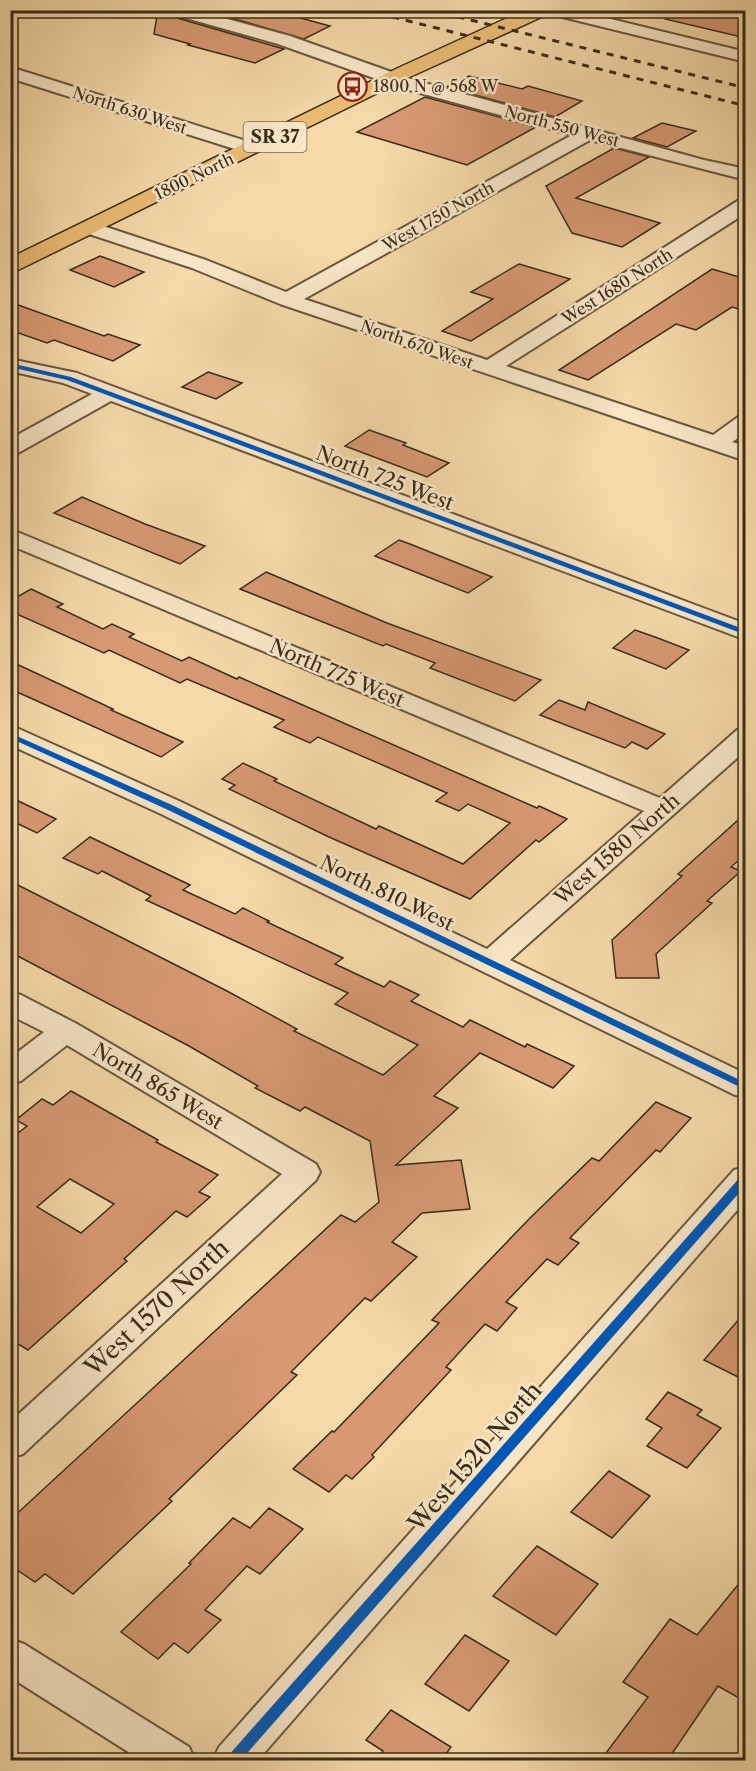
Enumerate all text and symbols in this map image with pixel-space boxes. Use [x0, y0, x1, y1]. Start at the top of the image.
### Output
bus stop icon: 1800 N @ 568 W [336, 70, 368, 102]
place label: 1800 N @ 568 W [373, 76, 499, 96]
street label: North 630 West [70, 82, 190, 138]
street label: North 550 West [502, 101, 622, 151]
road number: SR 37 [244, 122, 306, 152]
street label: 1800 North [151, 148, 237, 204]
street label: West 1750 North [378, 177, 497, 255]
street label: West 1680 North [557, 244, 676, 329]
street label: North 670 West [358, 315, 476, 373]
street label: North 725 West [313, 441, 457, 515]
street label: North 775 West [266, 634, 408, 712]
street label: West 1580 North [549, 788, 685, 910]
street label: North 810 West [316, 850, 458, 936]
street label: North 865 West [89, 1038, 227, 1134]
street label: West 1570 North [78, 1233, 235, 1383]
street label: West 1520 North [401, 1376, 548, 1538]

